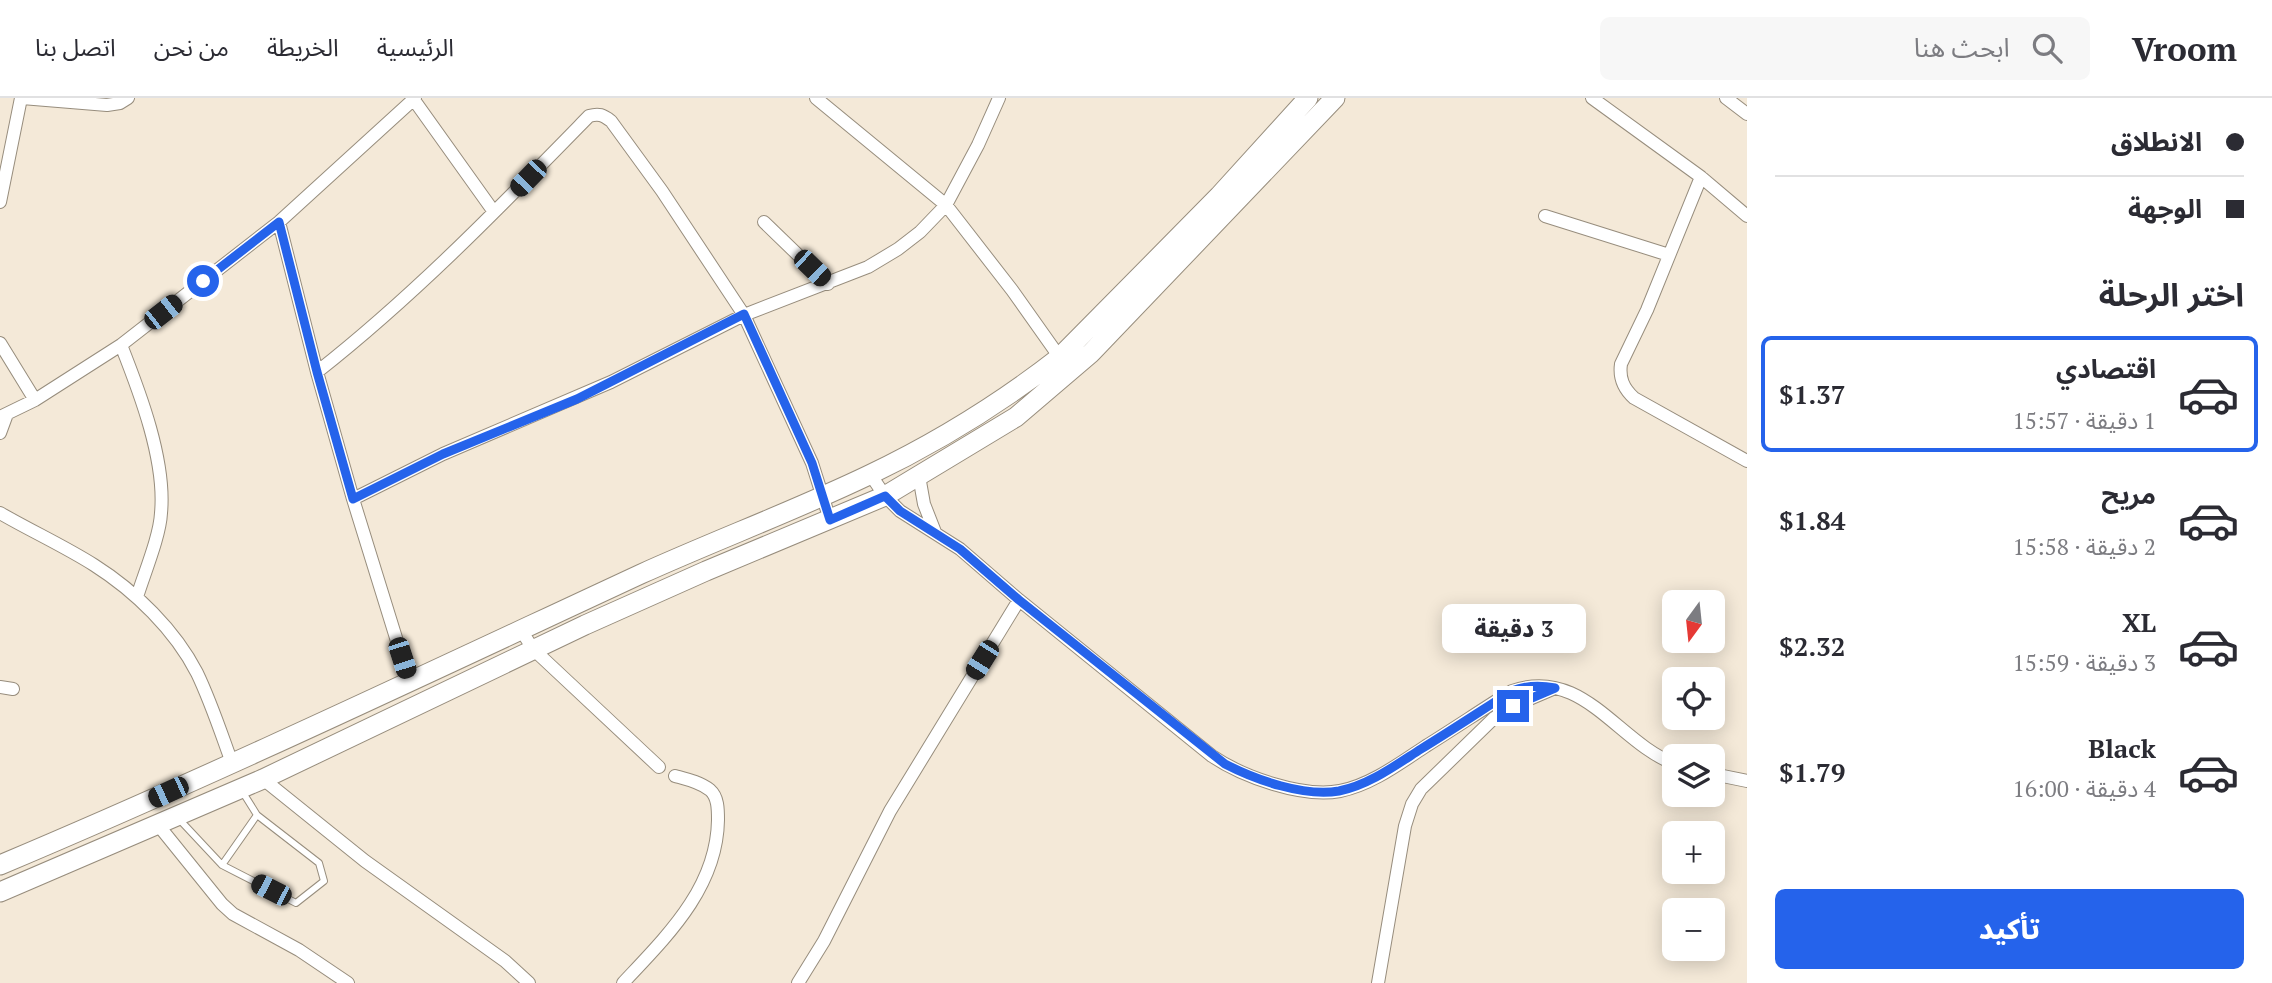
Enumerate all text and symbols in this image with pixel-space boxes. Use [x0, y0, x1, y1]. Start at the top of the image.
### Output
search box [1600, 17, 2090, 80]
text: Vroom [2132, 27, 2237, 70]
icon: search [2028, 29, 2066, 67]
text: ابحث هنا [1914, 30, 2010, 64]
text: اتصل بنا [35, 31, 116, 63]
text: من نحن [154, 31, 229, 63]
text: الخريطة [267, 31, 339, 63]
text: الرئيسية [377, 31, 454, 63]
text: الانطلاق [2111, 124, 2202, 158]
car [506, 156, 551, 200]
text: الوجهة [2128, 191, 2202, 225]
car [790, 246, 835, 290]
route start [187, 265, 219, 297]
text: اختر الرحلة [2099, 273, 2244, 315]
car [140, 291, 187, 333]
text: اقتصادي [2056, 351, 2156, 385]
icon: car [2177, 363, 2240, 426]
text: $1.37 [1779, 377, 1845, 411]
text: 1 دقيقة · 15:57 [2012, 405, 2156, 436]
text: مريح [2101, 477, 2156, 511]
icon: car [2177, 489, 2240, 552]
text: $1.84 [1779, 503, 1845, 537]
text: 2 دقيقة · 15:58 [2012, 531, 2156, 562]
north arrow [1662, 590, 1726, 653]
map controls [1662, 590, 1725, 961]
callout: 3 دقيقة [1441, 604, 1585, 654]
text: XL [2122, 605, 2156, 639]
text: 3 دقيقة [1474, 613, 1554, 644]
icon: car [2177, 615, 2240, 678]
text: $2.32 [1779, 629, 1845, 663]
car [386, 635, 419, 681]
car [962, 637, 1003, 683]
text: 3 دقيقة · 15:59 [2012, 647, 2156, 678]
button: locate [1662, 667, 1725, 730]
route end [1497, 690, 1529, 722]
text: Black [2088, 731, 2156, 765]
icon: car [2177, 741, 2240, 804]
button: layers [1662, 744, 1725, 807]
text: $1.79 [1779, 755, 1845, 789]
text: 4 دقيقة · 16:00 [2012, 773, 2156, 804]
car [145, 774, 192, 810]
button: + [1662, 821, 1725, 884]
car [248, 871, 295, 909]
button: تأكيد [1775, 889, 2244, 969]
button: − [1662, 898, 1725, 961]

